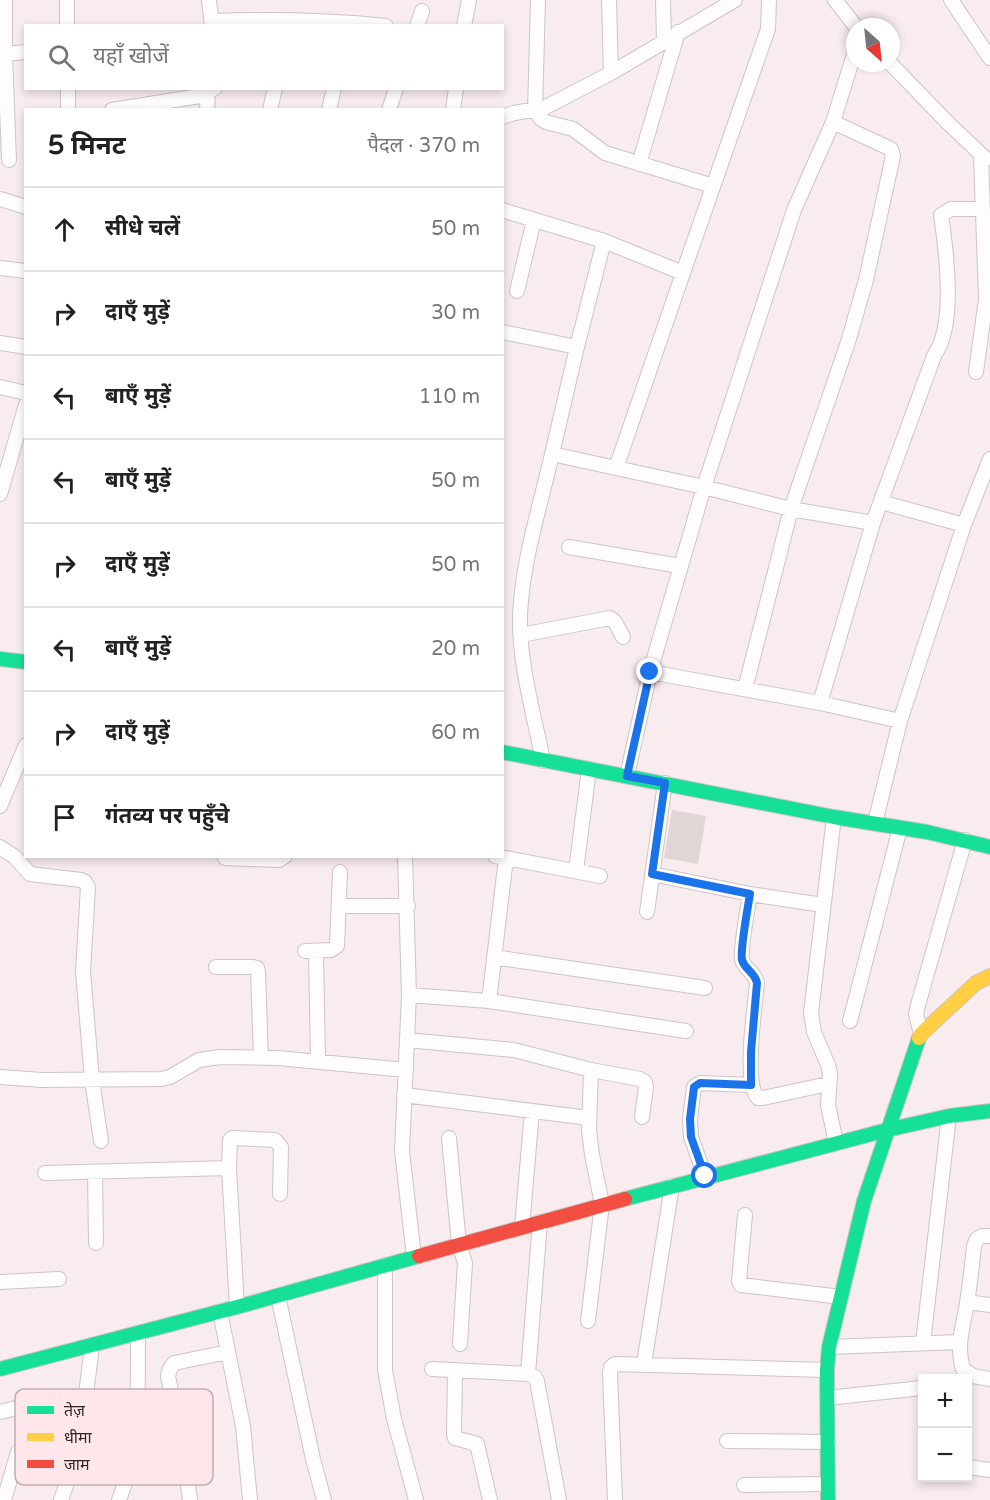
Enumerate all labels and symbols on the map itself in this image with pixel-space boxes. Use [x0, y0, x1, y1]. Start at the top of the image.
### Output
north arrow [846, 18, 900, 72]
route end [636, 658, 662, 684]
route start [691, 1162, 717, 1188]
legend [15, 1389, 213, 1485]
text: तेज़ [64, 1401, 86, 1421]
text: धीमा [64, 1428, 93, 1448]
text: जाम [64, 1455, 90, 1475]

